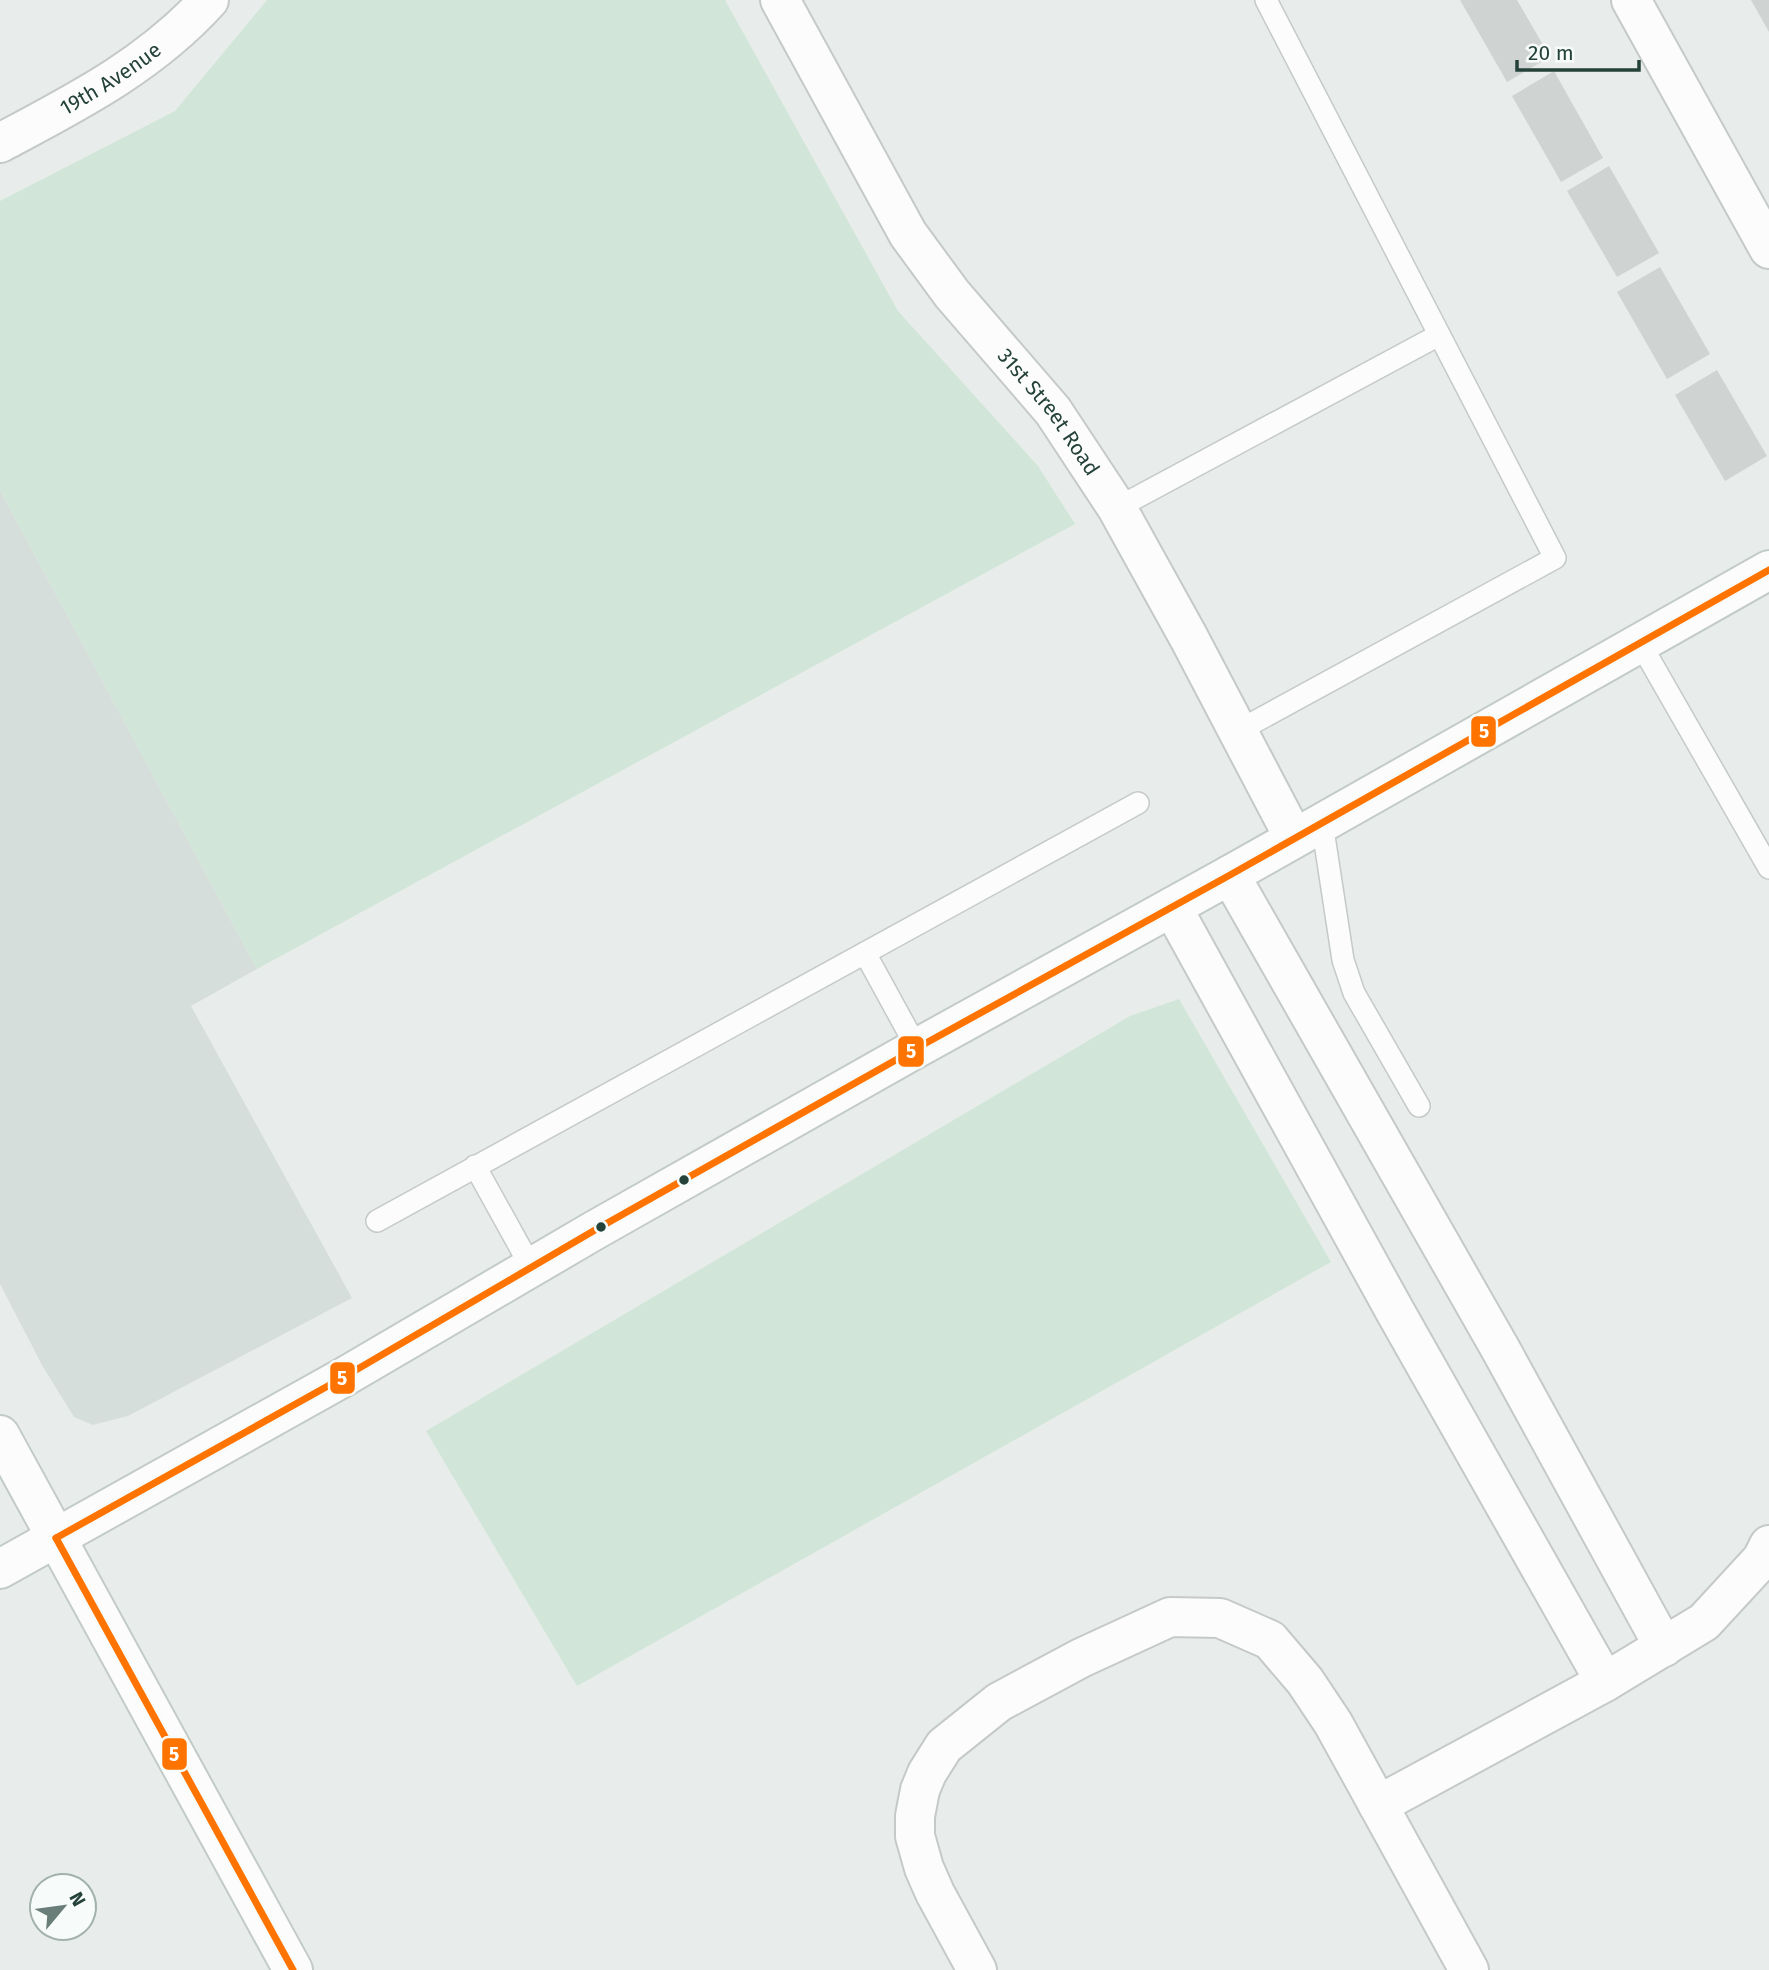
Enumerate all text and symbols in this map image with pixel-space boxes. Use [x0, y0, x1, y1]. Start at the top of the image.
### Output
scale bar [1517, 28, 1640, 72]
street label: 19th Avenue [56, 37, 167, 121]
text: 20 m [1528, 40, 1574, 66]
street label: 31st Street Road [992, 343, 1105, 481]
line badge: 5 [1470, 715, 1497, 748]
text: 5 [1479, 720, 1489, 743]
line badge: 5 [897, 1035, 925, 1068]
text: 5 [906, 1040, 916, 1063]
unlabelled marker [677, 1173, 691, 1187]
unlabelled marker [594, 1220, 608, 1234]
line badge: 5 [329, 1361, 356, 1395]
text: 5 [337, 1367, 347, 1390]
line badge: 5 [161, 1737, 188, 1771]
text: 5 [169, 1743, 179, 1766]
north arrow [28, 1872, 98, 1942]
text: N [64, 1888, 91, 1910]

